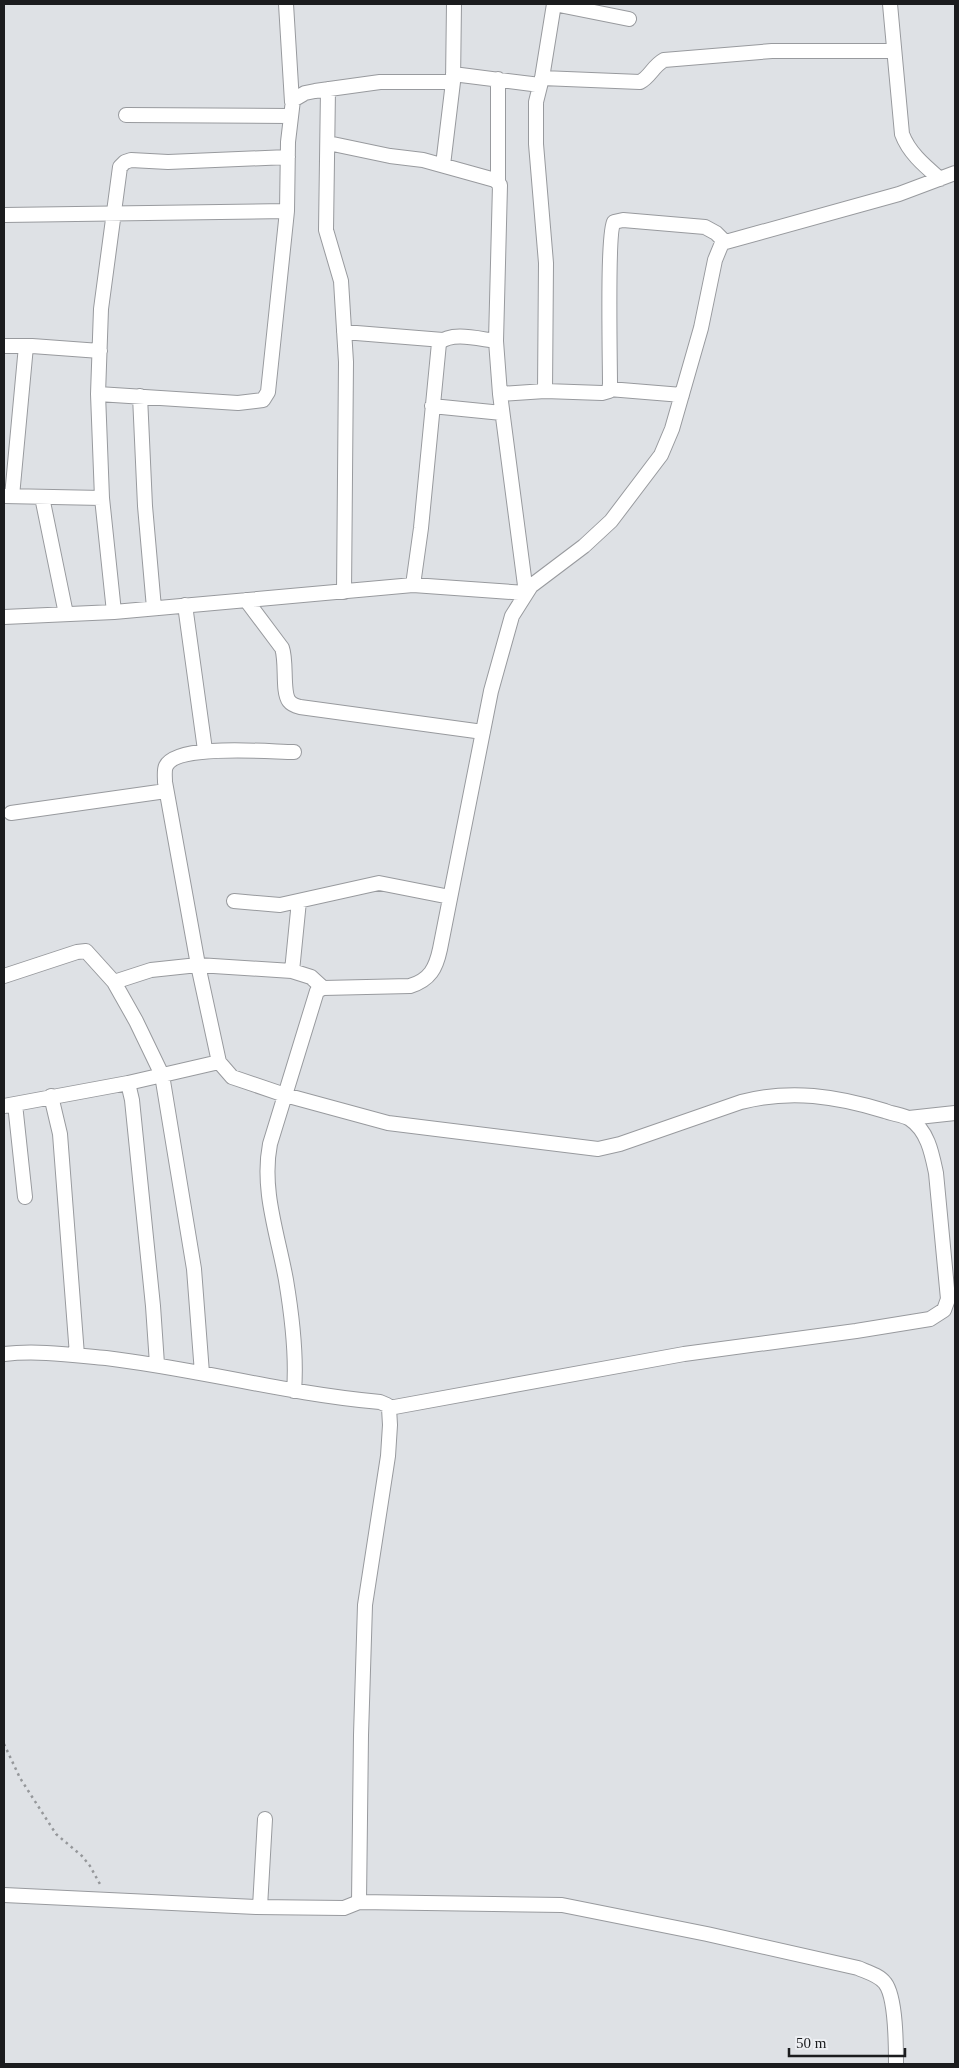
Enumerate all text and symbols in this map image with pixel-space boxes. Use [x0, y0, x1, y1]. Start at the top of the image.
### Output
scale bar [789, 2026, 905, 2058]
text: 50 m [796, 2035, 827, 2051]

